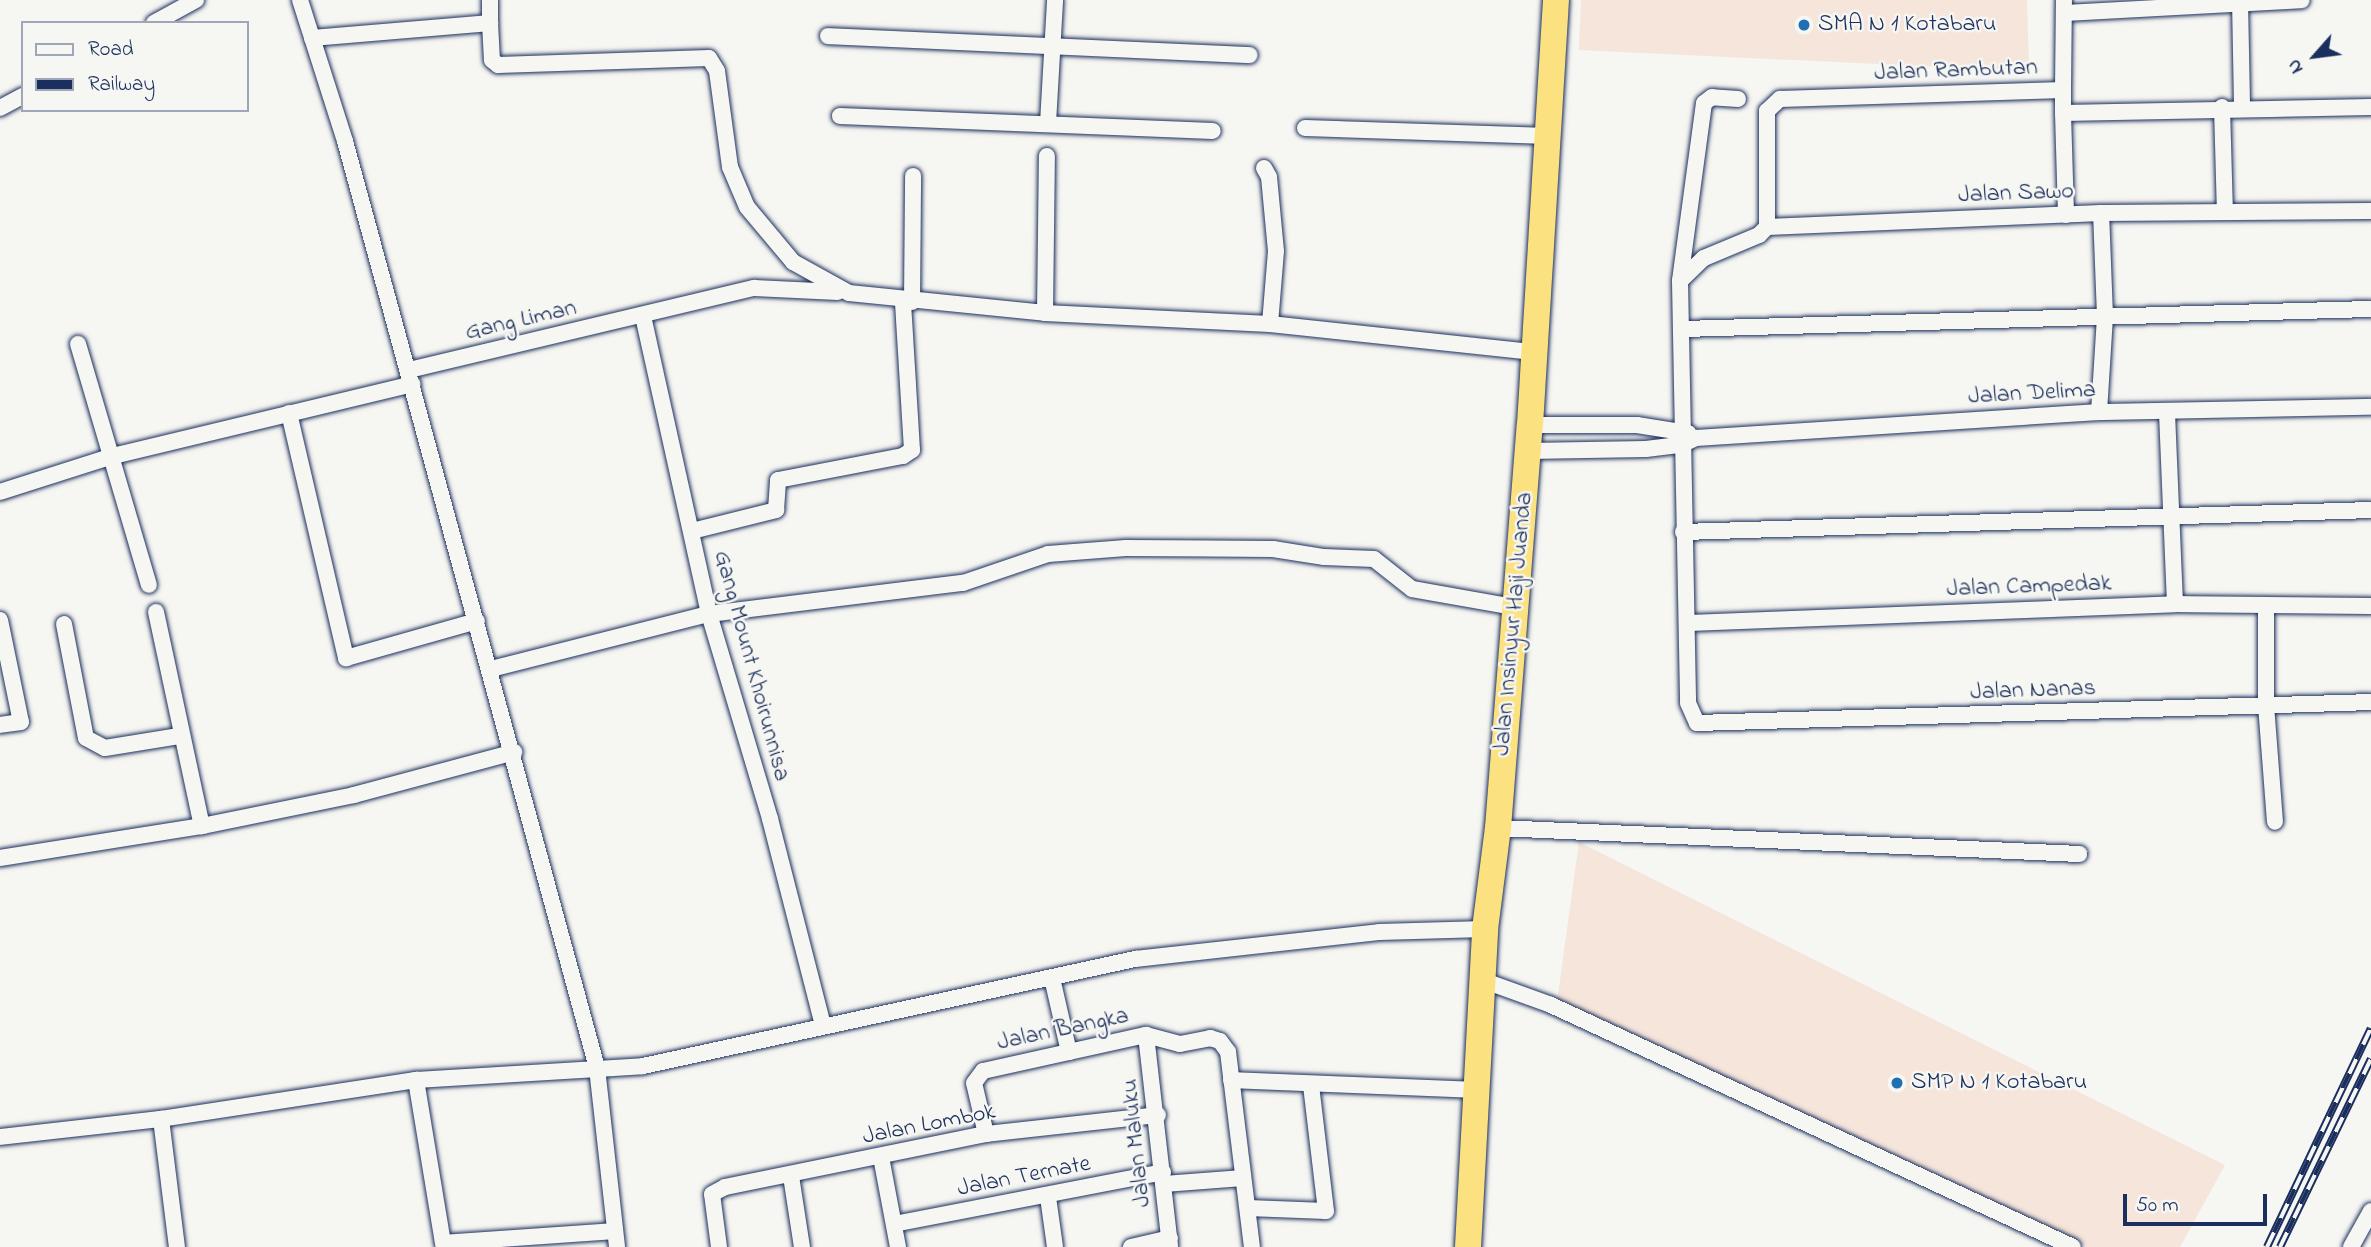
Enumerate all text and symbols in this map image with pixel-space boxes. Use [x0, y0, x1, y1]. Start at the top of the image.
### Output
place label: SMA N 1 Kotabaru [1818, 11, 1996, 39]
marker: SMA N 1 Kotabaru [1796, 17, 1812, 33]
legend [21, 21, 248, 112]
north arrow [2280, 21, 2350, 91]
text: Road [88, 35, 134, 65]
street label: Jalan Rambutan [1874, 54, 2038, 88]
text: N [2281, 54, 2311, 78]
text: Railway [88, 70, 155, 100]
street label: Jalan Sawo [1958, 178, 2074, 210]
street label: Gang Liman [463, 294, 579, 348]
street label: Jalan Delima [1967, 376, 2097, 412]
street label: Jalan Insinyur Haji Juanda [1488, 491, 1540, 757]
street label: Gang Mount Khoirunnisa [706, 548, 796, 784]
street label: Jalan Campedak [1946, 570, 2112, 604]
street label: Jalan Nanas [1970, 674, 2096, 708]
street label: Jalan Bangka [995, 1002, 1131, 1058]
place label: SMP N 1 Kotabaru [1911, 1069, 2087, 1097]
marker: SMP N 1 Kotabaru [1889, 1075, 1905, 1091]
street label: Jalan Maluku [1116, 1077, 1158, 1209]
street label: Jalan Lombok [860, 1098, 998, 1152]
street label: Jalan Ternate [955, 1150, 1093, 1204]
scale bar [2126, 1180, 2270, 1224]
text: 50 m [2136, 1191, 2179, 1221]

